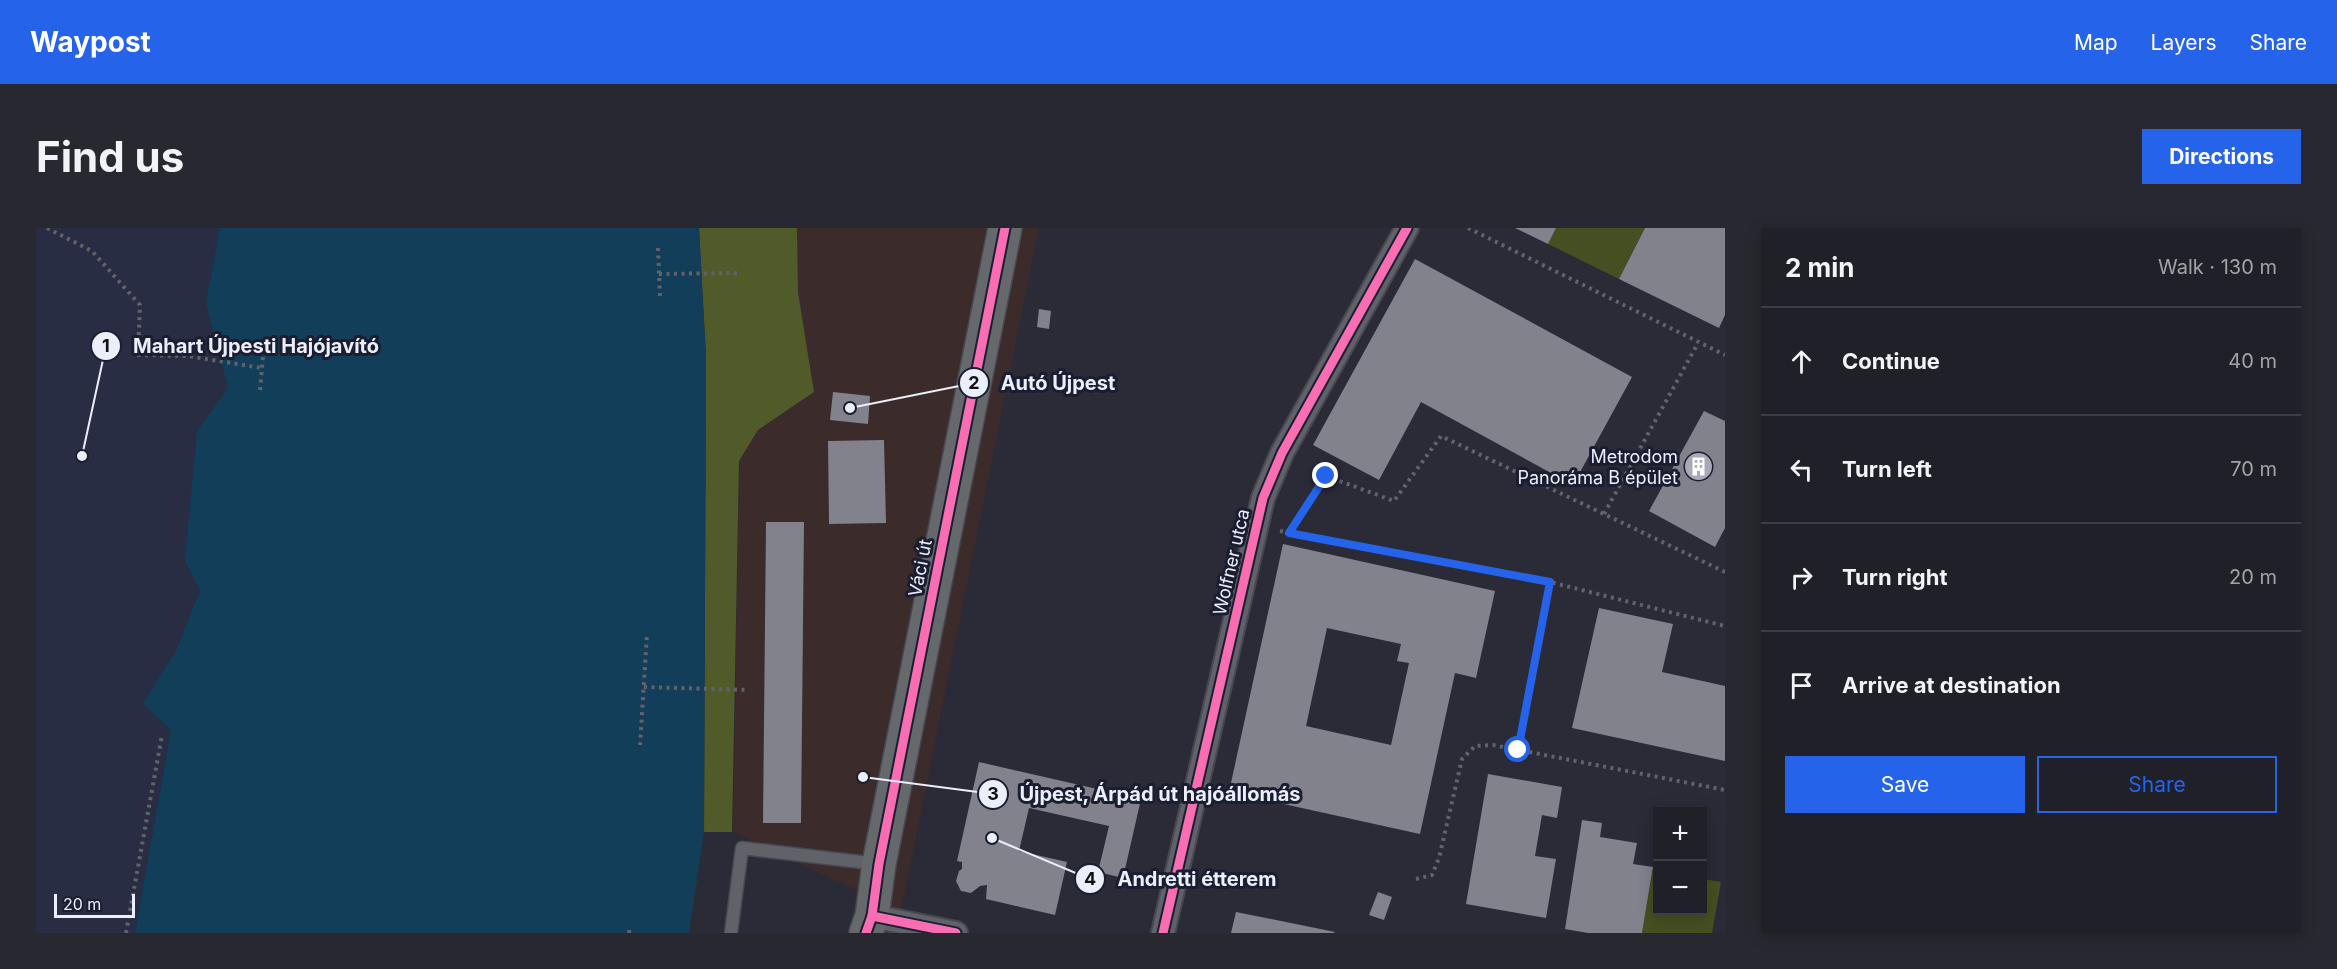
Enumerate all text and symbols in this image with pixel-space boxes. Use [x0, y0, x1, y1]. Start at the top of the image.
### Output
text: Waypost [30, 25, 151, 59]
text: Map [2074, 30, 2118, 55]
text: Layers [2151, 30, 2217, 55]
text: Share [2250, 30, 2307, 55]
button: Directions [2142, 129, 2301, 184]
text: Find us [36, 131, 184, 182]
text: 2 min [1785, 252, 1855, 283]
text: Walk · 130 m [2158, 255, 2277, 279]
callout: Mahart Újpesti Hajójavító [91, 327, 391, 365]
text: Mahart Újpesti Hajójavító [133, 333, 379, 358]
text: 1 [102, 335, 110, 356]
icon: ahead [1785, 345, 1818, 378]
text: Continue [1842, 348, 1940, 374]
text: 40 m [2228, 349, 2277, 373]
callout: Autó Újpest [959, 364, 1128, 402]
text: Autó Újpest [1001, 370, 1115, 395]
text: 2 [968, 372, 980, 393]
place label: Metrodom Panoráma B épület [1517, 446, 1678, 488]
building icon: Metrodom Panoráma B épület [1683, 450, 1715, 482]
icon: left [1785, 453, 1818, 486]
text: Turn left [1842, 456, 1932, 482]
text: 70 m [2230, 457, 2277, 481]
route end [1312, 462, 1338, 488]
street label: Wolfner utca [1209, 507, 1253, 617]
street label: Váci út [904, 537, 936, 598]
icon: right [1785, 561, 1818, 594]
text: Turn right [1842, 564, 1948, 590]
text: 20 m [2229, 565, 2277, 589]
icon: arrive [1785, 669, 1818, 702]
text: Arrive at destination [1842, 672, 2061, 698]
route start [1504, 736, 1530, 762]
button: Save [1785, 756, 2025, 813]
button: Share [2037, 756, 2277, 813]
callout: Újpest, Árpád út hajóállomás [978, 775, 1313, 813]
text: Újpest, Árpád út hajóállomás [1019, 781, 1301, 806]
text: 3 [987, 783, 999, 804]
map controls [1653, 807, 1707, 915]
button: + [1653, 807, 1707, 861]
callout: Andretti étterem [1075, 860, 1288, 898]
button: − [1653, 861, 1707, 915]
text: Andretti étterem [1117, 867, 1277, 891]
text: 4 [1084, 868, 1096, 889]
scale bar [54, 891, 135, 918]
text: 20 m [63, 894, 101, 914]

